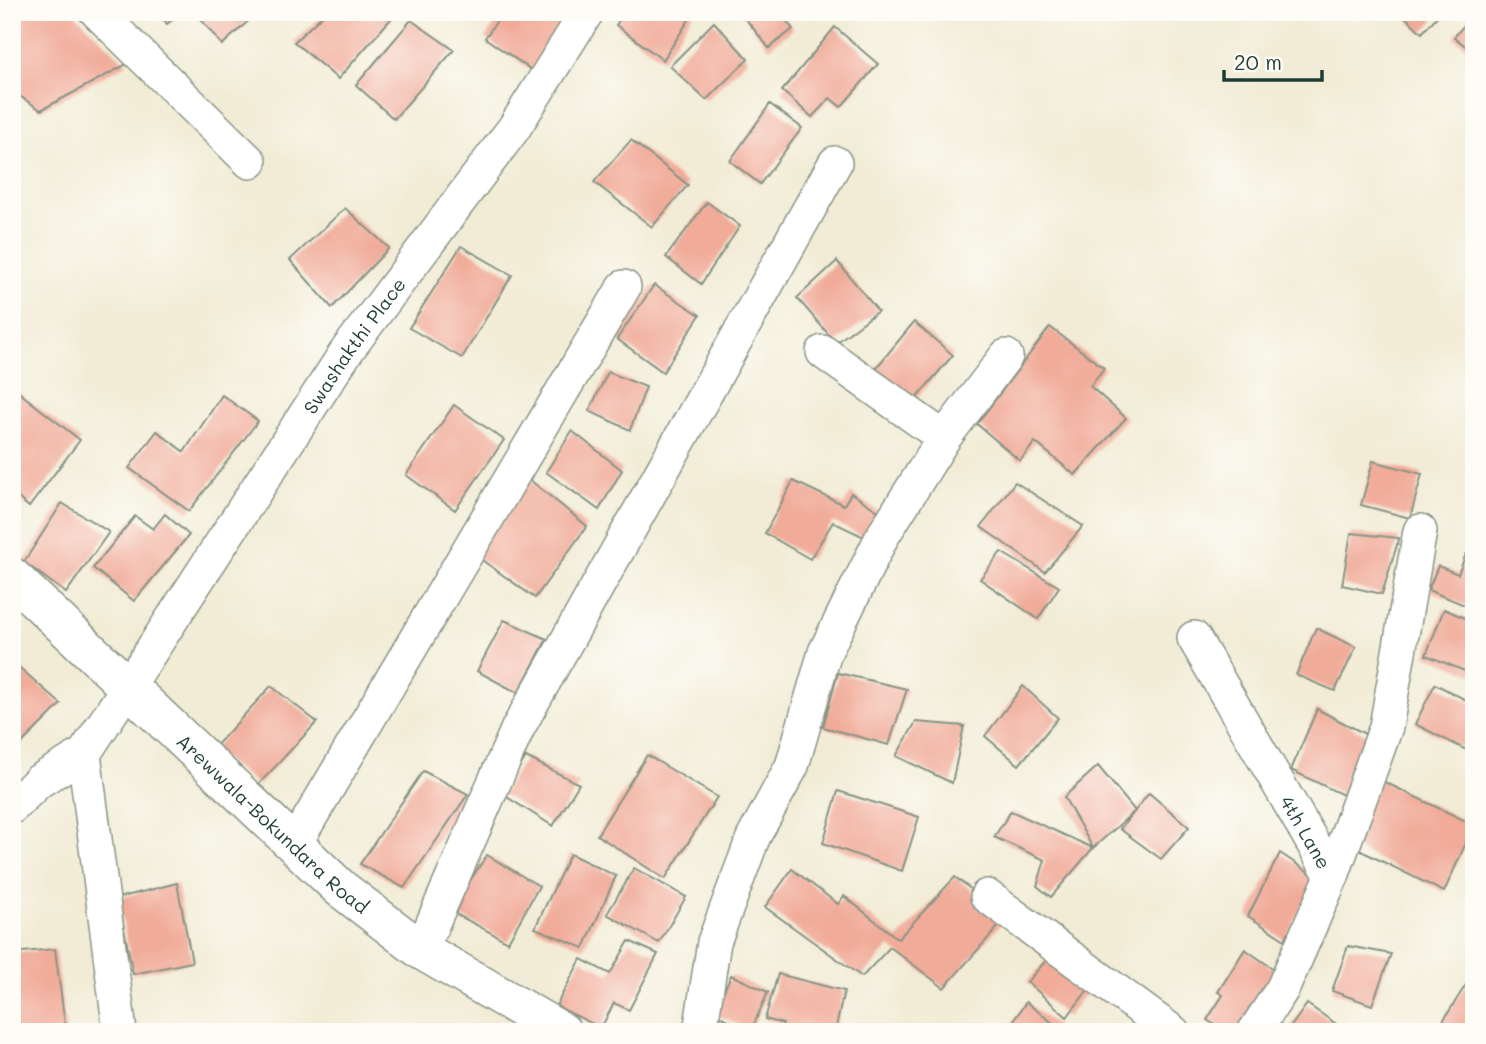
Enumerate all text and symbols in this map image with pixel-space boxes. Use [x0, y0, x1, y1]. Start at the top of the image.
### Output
scale bar [1224, 38, 1322, 82]
text: 20 m [1234, 48, 1282, 75]
street label: Swashakthi Place [297, 272, 410, 418]
street label: Arewwala-Bokundara Road [172, 728, 374, 918]
street label: 4th Lane [1275, 791, 1337, 873]

